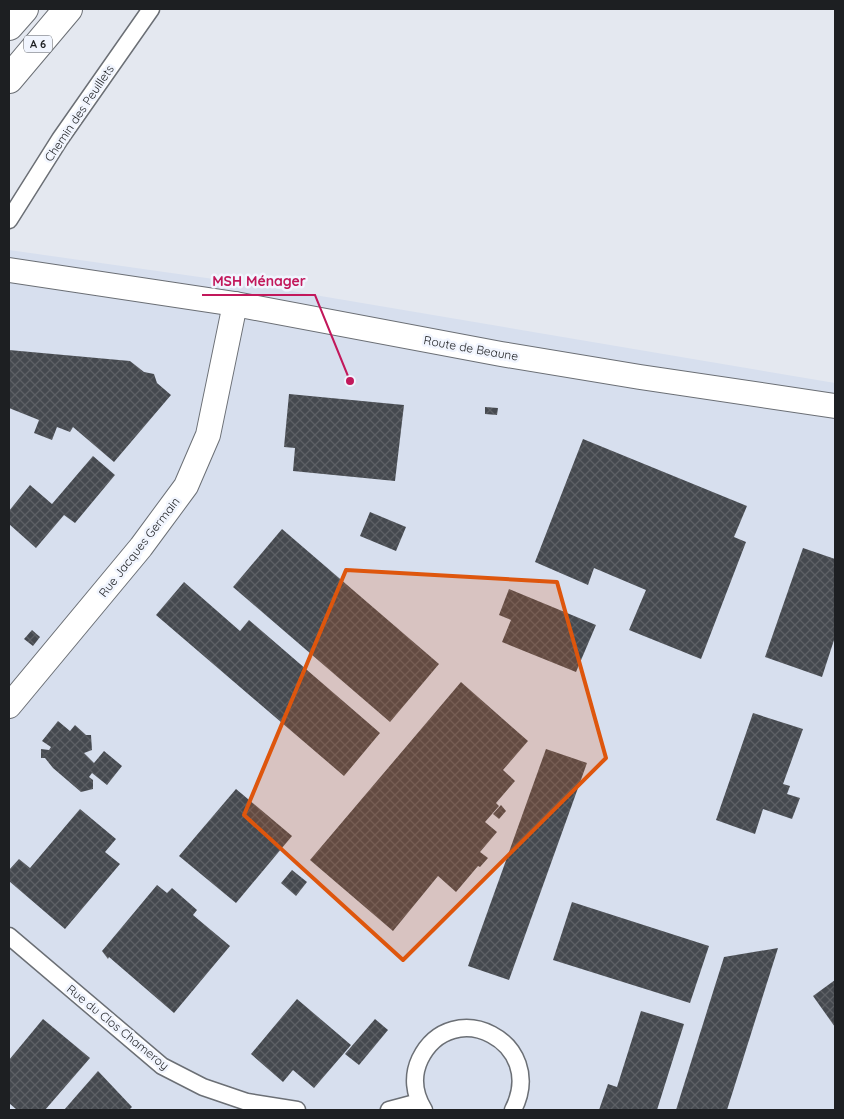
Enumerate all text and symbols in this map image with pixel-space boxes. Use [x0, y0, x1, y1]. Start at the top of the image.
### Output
road number: A 6 [24, 36, 52, 52]
street label: Chemin des Peuillets [41, 61, 117, 164]
callout: MSH Ménager [202, 266, 315, 295]
text: MSH Ménager [212, 272, 306, 290]
street label: Route de Beaune [423, 332, 520, 364]
street label: Rue Jacques Germain [95, 494, 183, 600]
street label: Rue du Clos Chameroy [64, 981, 172, 1073]

